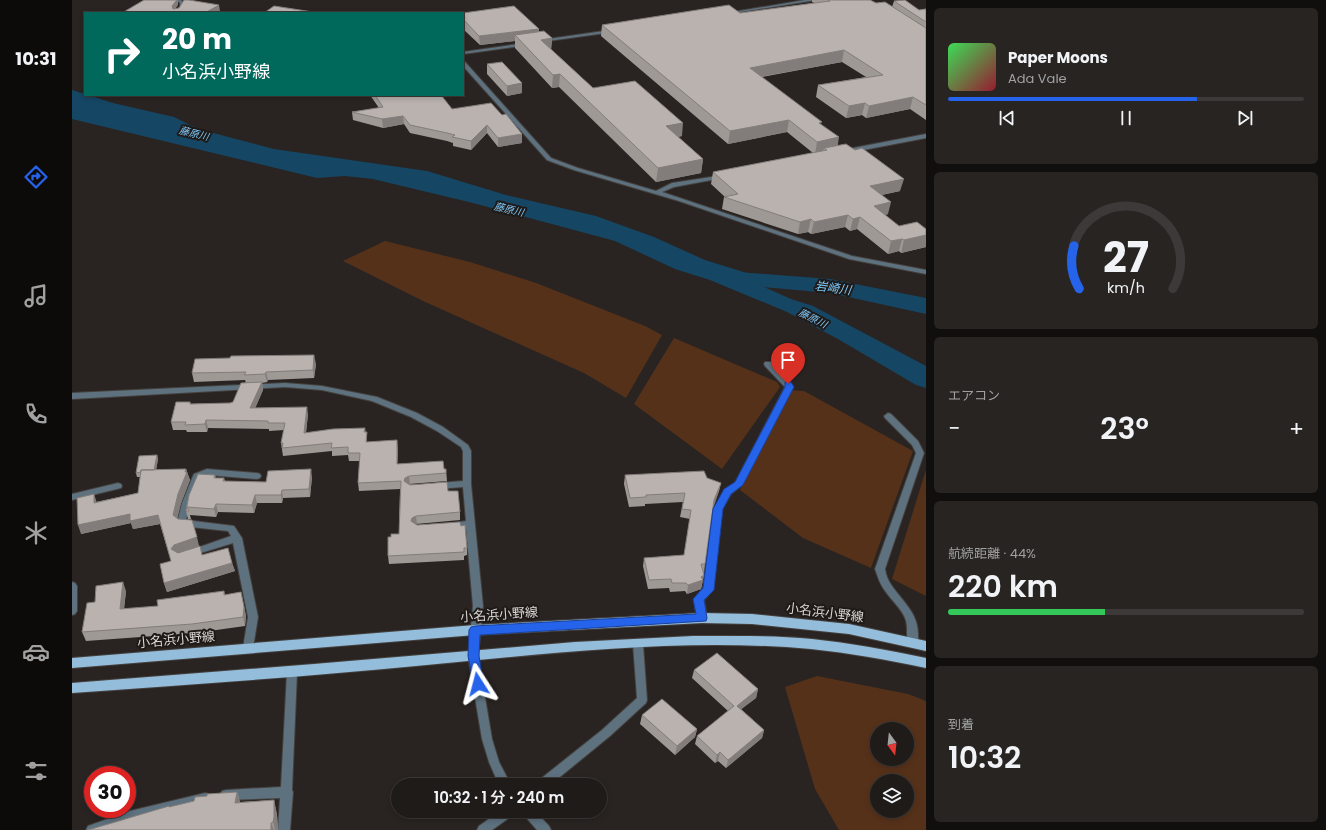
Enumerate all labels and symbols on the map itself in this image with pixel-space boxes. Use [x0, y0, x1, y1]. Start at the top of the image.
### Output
water label: 藤原川 [178, 123, 211, 145]
water label: 藤原川 [493, 199, 526, 220]
water label: 岩崎川 [814, 277, 854, 299]
water label: 藤原川 [796, 305, 830, 332]
pin [771, 343, 805, 384]
street label: 小名浜小野線 [785, 598, 865, 627]
street label: 小名浜小野線 [459, 602, 539, 627]
street label: 小名浜小野線 [136, 627, 216, 652]
position arrow [457, 663, 499, 705]
north arrow [870, 722, 914, 766]
speed limit sign: 30 [84, 766, 136, 818]

